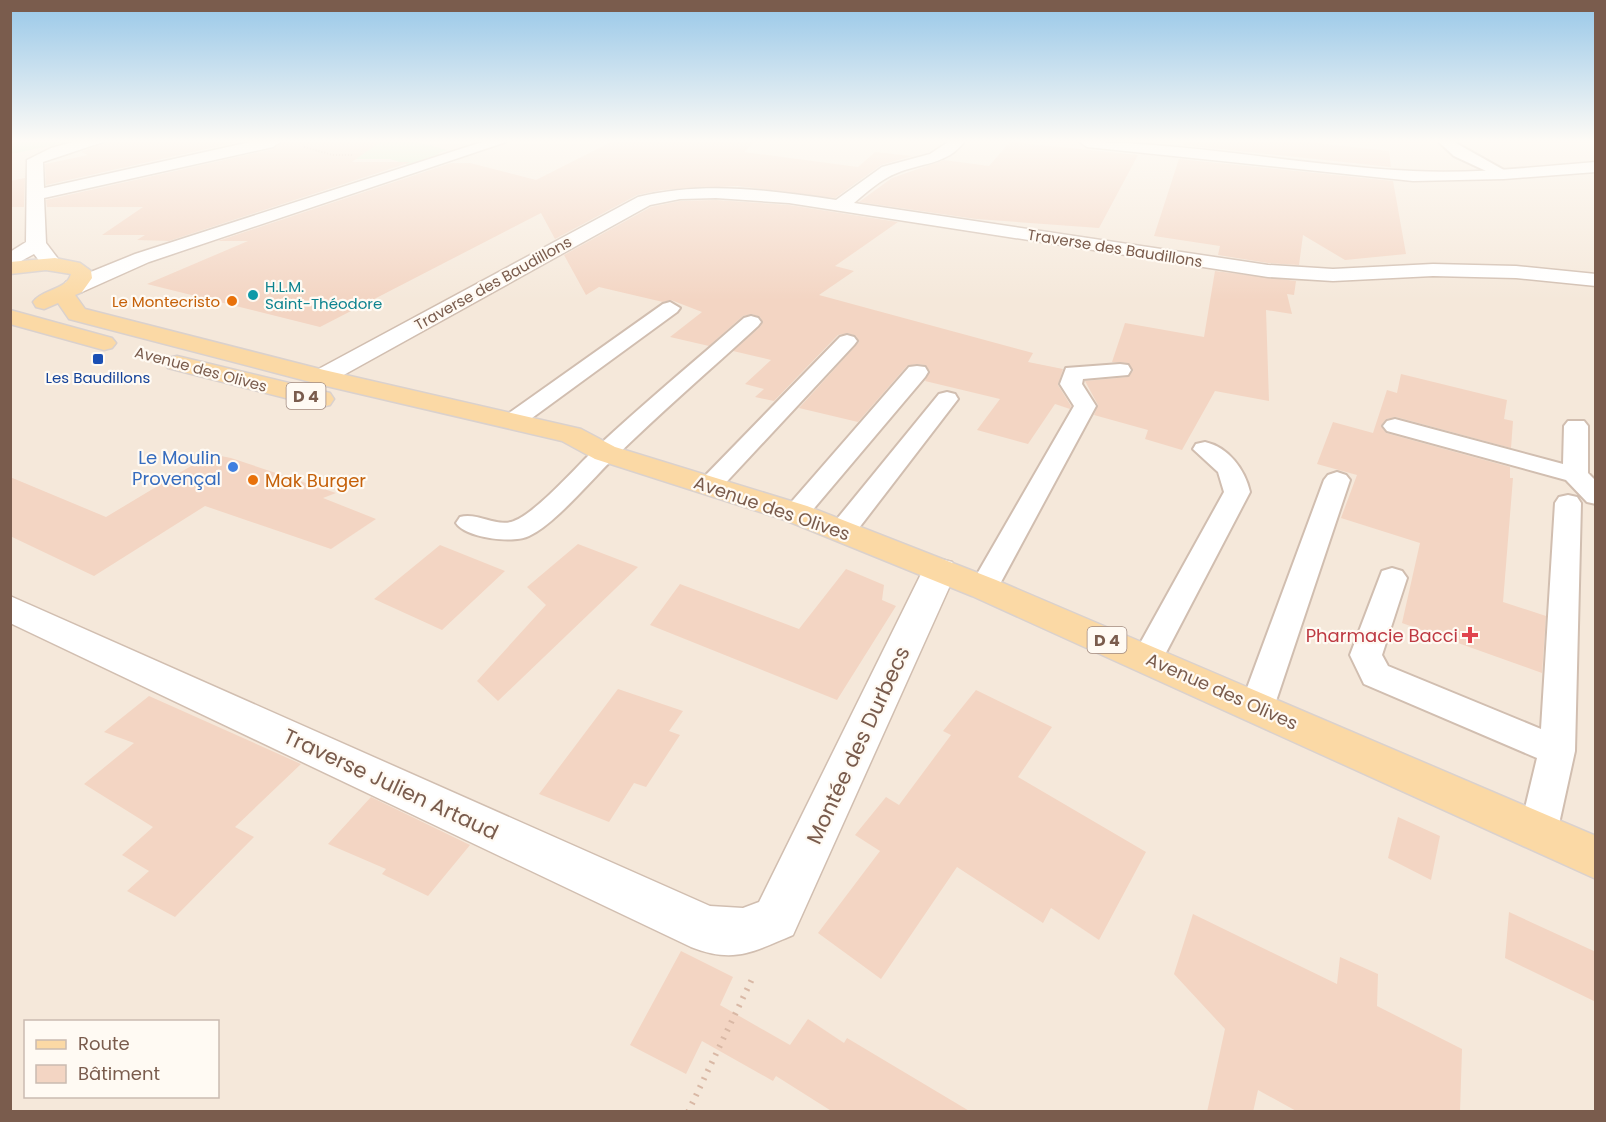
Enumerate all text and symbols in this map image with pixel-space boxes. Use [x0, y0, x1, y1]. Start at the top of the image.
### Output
street label: Traverse des Baudillons [1026, 224, 1204, 272]
street label: Traverse des Baudillons [411, 231, 576, 335]
place label: H.L.M. Saint-Théodore [265, 276, 382, 314]
marker: H.L.M. Saint-Théodore [246, 288, 260, 302]
place label: Le Montecristo [112, 291, 220, 312]
marker: Le Montecristo [225, 294, 239, 308]
street label: Avenue des Olives [132, 341, 270, 397]
marker: Les Baudillons [91, 352, 105, 366]
place label: Les Baudillons [46, 367, 151, 388]
road number: D 4 [286, 383, 326, 409]
place label: Le Moulin Provençal [132, 445, 221, 491]
marker: Le Moulin Provençal [226, 460, 240, 474]
place label: Mak Burger [265, 468, 366, 493]
street label: Avenue des Olives [691, 470, 853, 546]
marker: Mak Burger [246, 473, 260, 487]
place label: Pharmacie Bacci [1306, 623, 1458, 648]
road number: D 4 [1088, 627, 1126, 653]
marker: Pharmacie Bacci [1463, 628, 1477, 642]
street label: Montée des Durbecs [799, 641, 917, 849]
street label: Avenue des Olives [1142, 646, 1302, 736]
street label: Traverse Julien Artaud [279, 721, 503, 847]
legend [24, 1020, 219, 1098]
text: Route [78, 1031, 130, 1056]
text: Bâtiment [78, 1061, 160, 1086]

